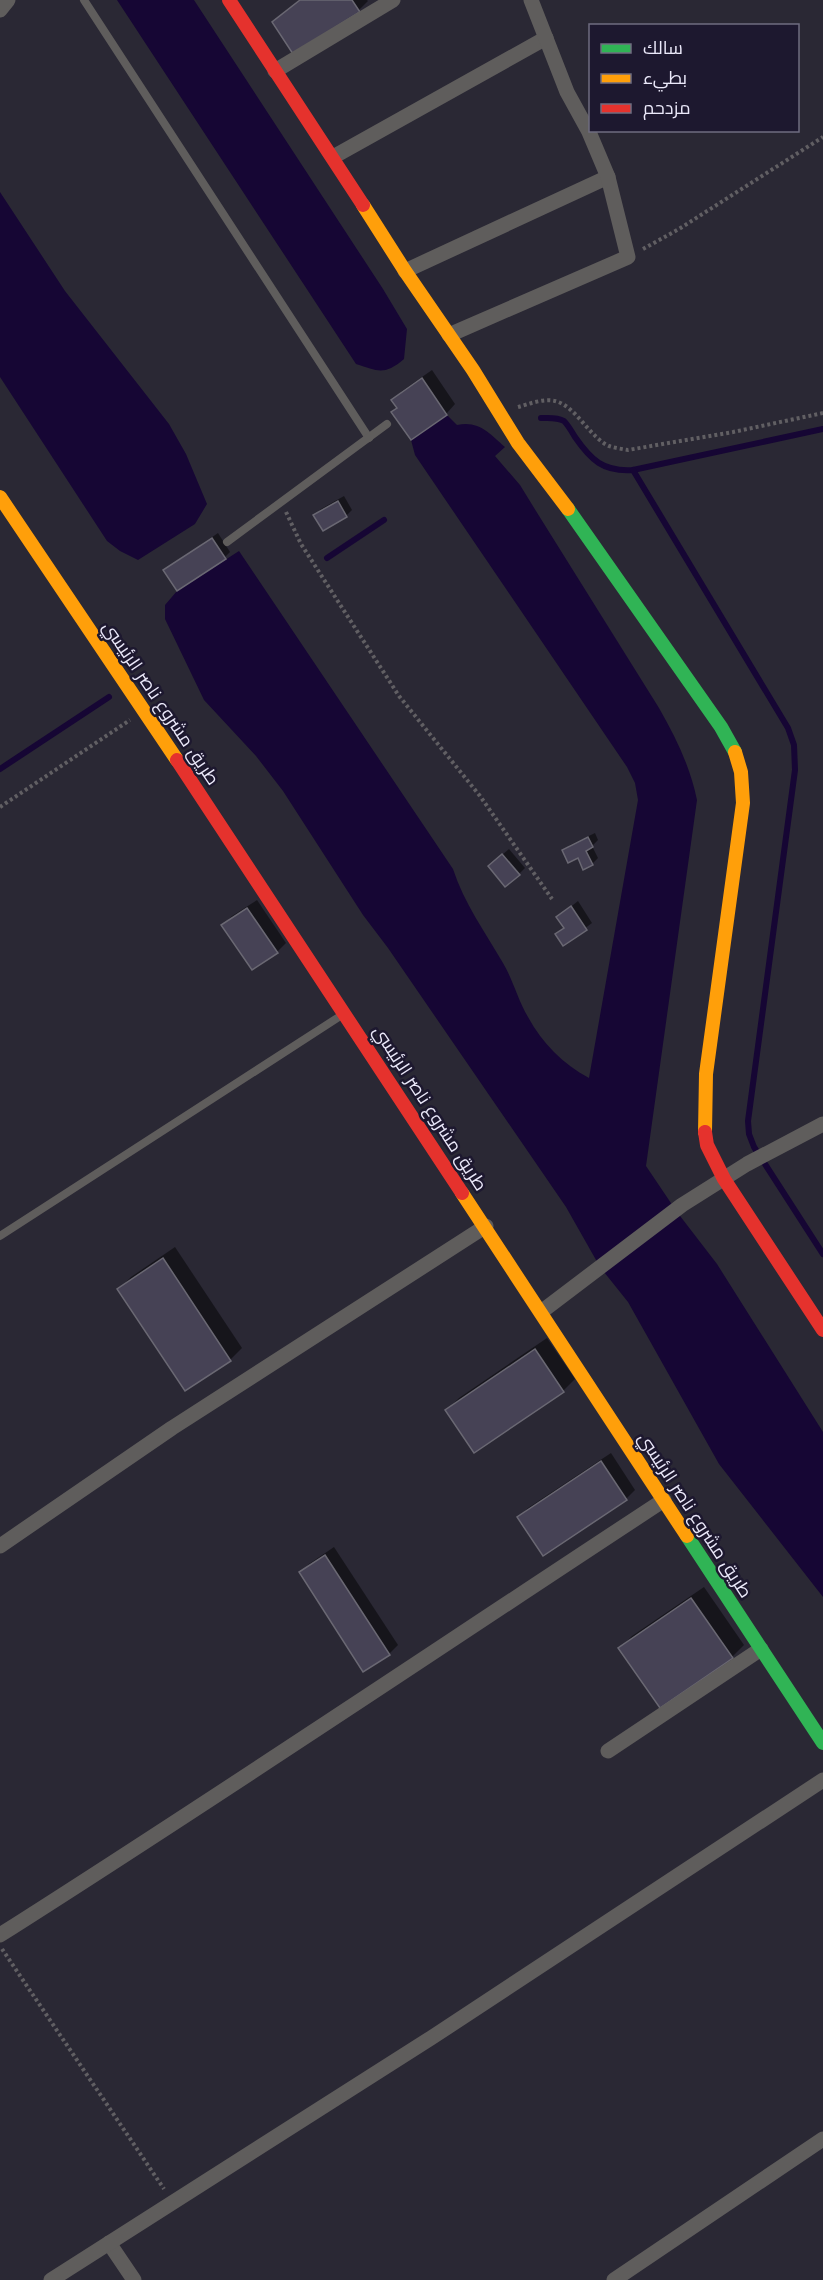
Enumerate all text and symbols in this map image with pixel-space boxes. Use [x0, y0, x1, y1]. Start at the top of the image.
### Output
legend [589, 24, 799, 132]
text: سالك [643, 37, 683, 58]
text: بطيء [643, 67, 687, 92]
text: مزدحم [643, 97, 691, 120]
street label: طريق مشروع ناصر الرئيسي [96, 617, 224, 790]
street label: طريق مشروع ناصر الرئيسي [367, 1021, 492, 1196]
street label: طريق مشروع ناصر الرئيسي [632, 1428, 757, 1603]

